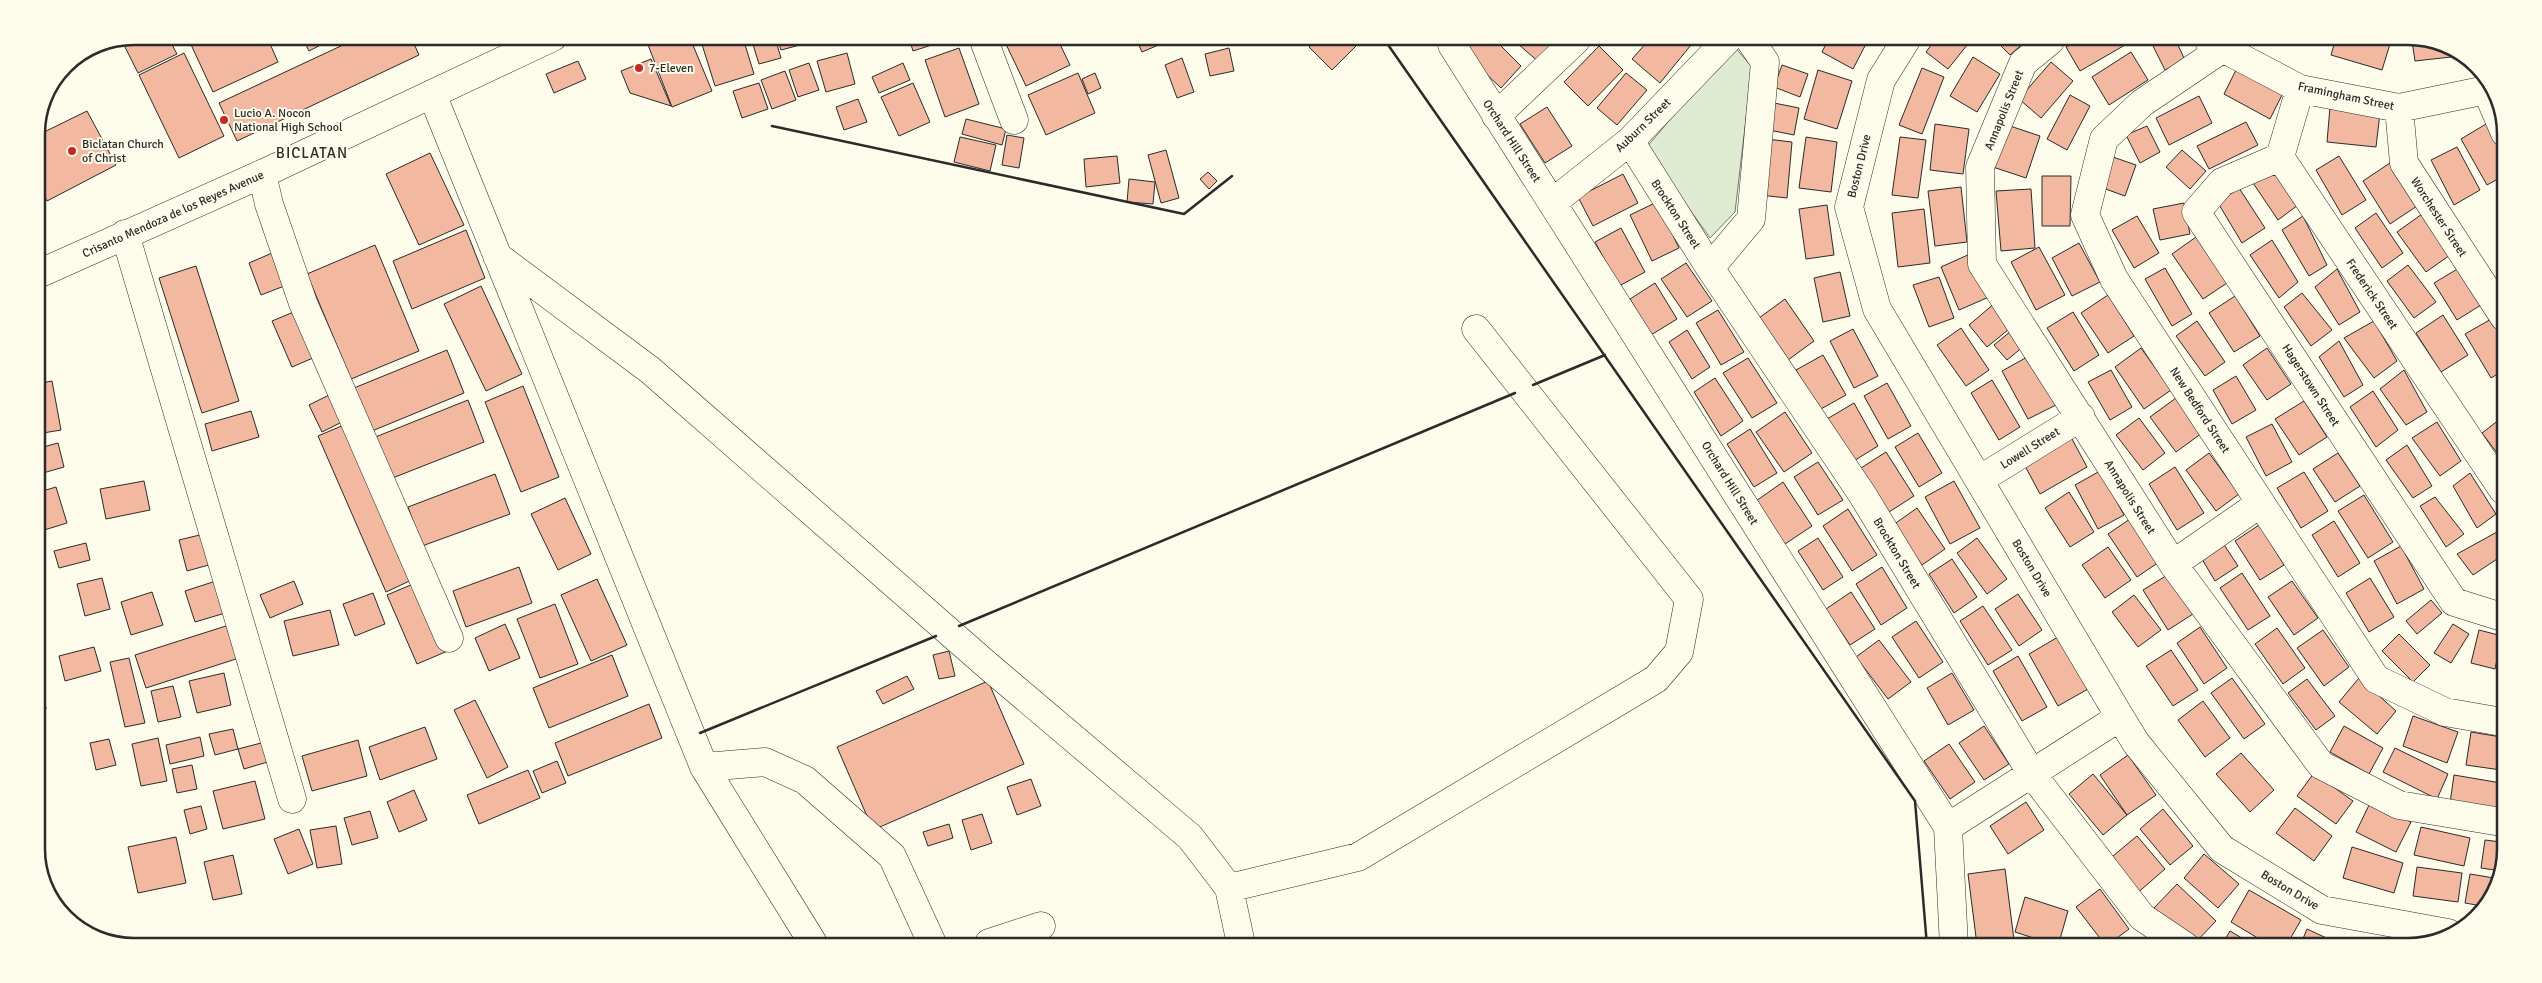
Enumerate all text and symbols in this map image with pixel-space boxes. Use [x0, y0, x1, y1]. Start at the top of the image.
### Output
place label: 7-Eleven [649, 61, 694, 76]
marker: 7-Eleven [633, 62, 645, 74]
street label: Annapolis Street [1982, 68, 2027, 152]
street label: Framingham Street [2296, 79, 2395, 114]
street label: Auburn Street [1612, 95, 1674, 156]
street label: Orchard Hill Street [1479, 97, 1544, 186]
place label: Lucio A. Nocon National High School [234, 106, 343, 135]
marker: Lucio A. Nocon National High School [218, 114, 230, 126]
street label: Boston Drive [1844, 133, 1875, 200]
place label: Biclatan Church of Christ [82, 137, 164, 166]
district label: BICLATAN [276, 144, 348, 162]
marker: Biclatan Church of Christ [66, 145, 78, 157]
street label: Crisanto Mendoza de los Reyes Avenue [80, 168, 266, 261]
street label: Worchester Street [2407, 175, 2470, 260]
street label: Brockton Street [1648, 177, 1704, 252]
street label: Frederick Street [2342, 256, 2401, 332]
street label: Hagerstown Street [2278, 341, 2343, 429]
street label: New Bedford Street [2166, 364, 2233, 456]
street label: Lowell Street [1998, 424, 2063, 473]
street label: Orchard Hill Street [1698, 439, 1761, 528]
street label: Annapolis Street [2101, 457, 2158, 537]
street label: Brockton Street [1870, 515, 1924, 591]
street label: Boston Drive [2008, 536, 2055, 600]
street label: Boston Drive [2258, 867, 2322, 914]

